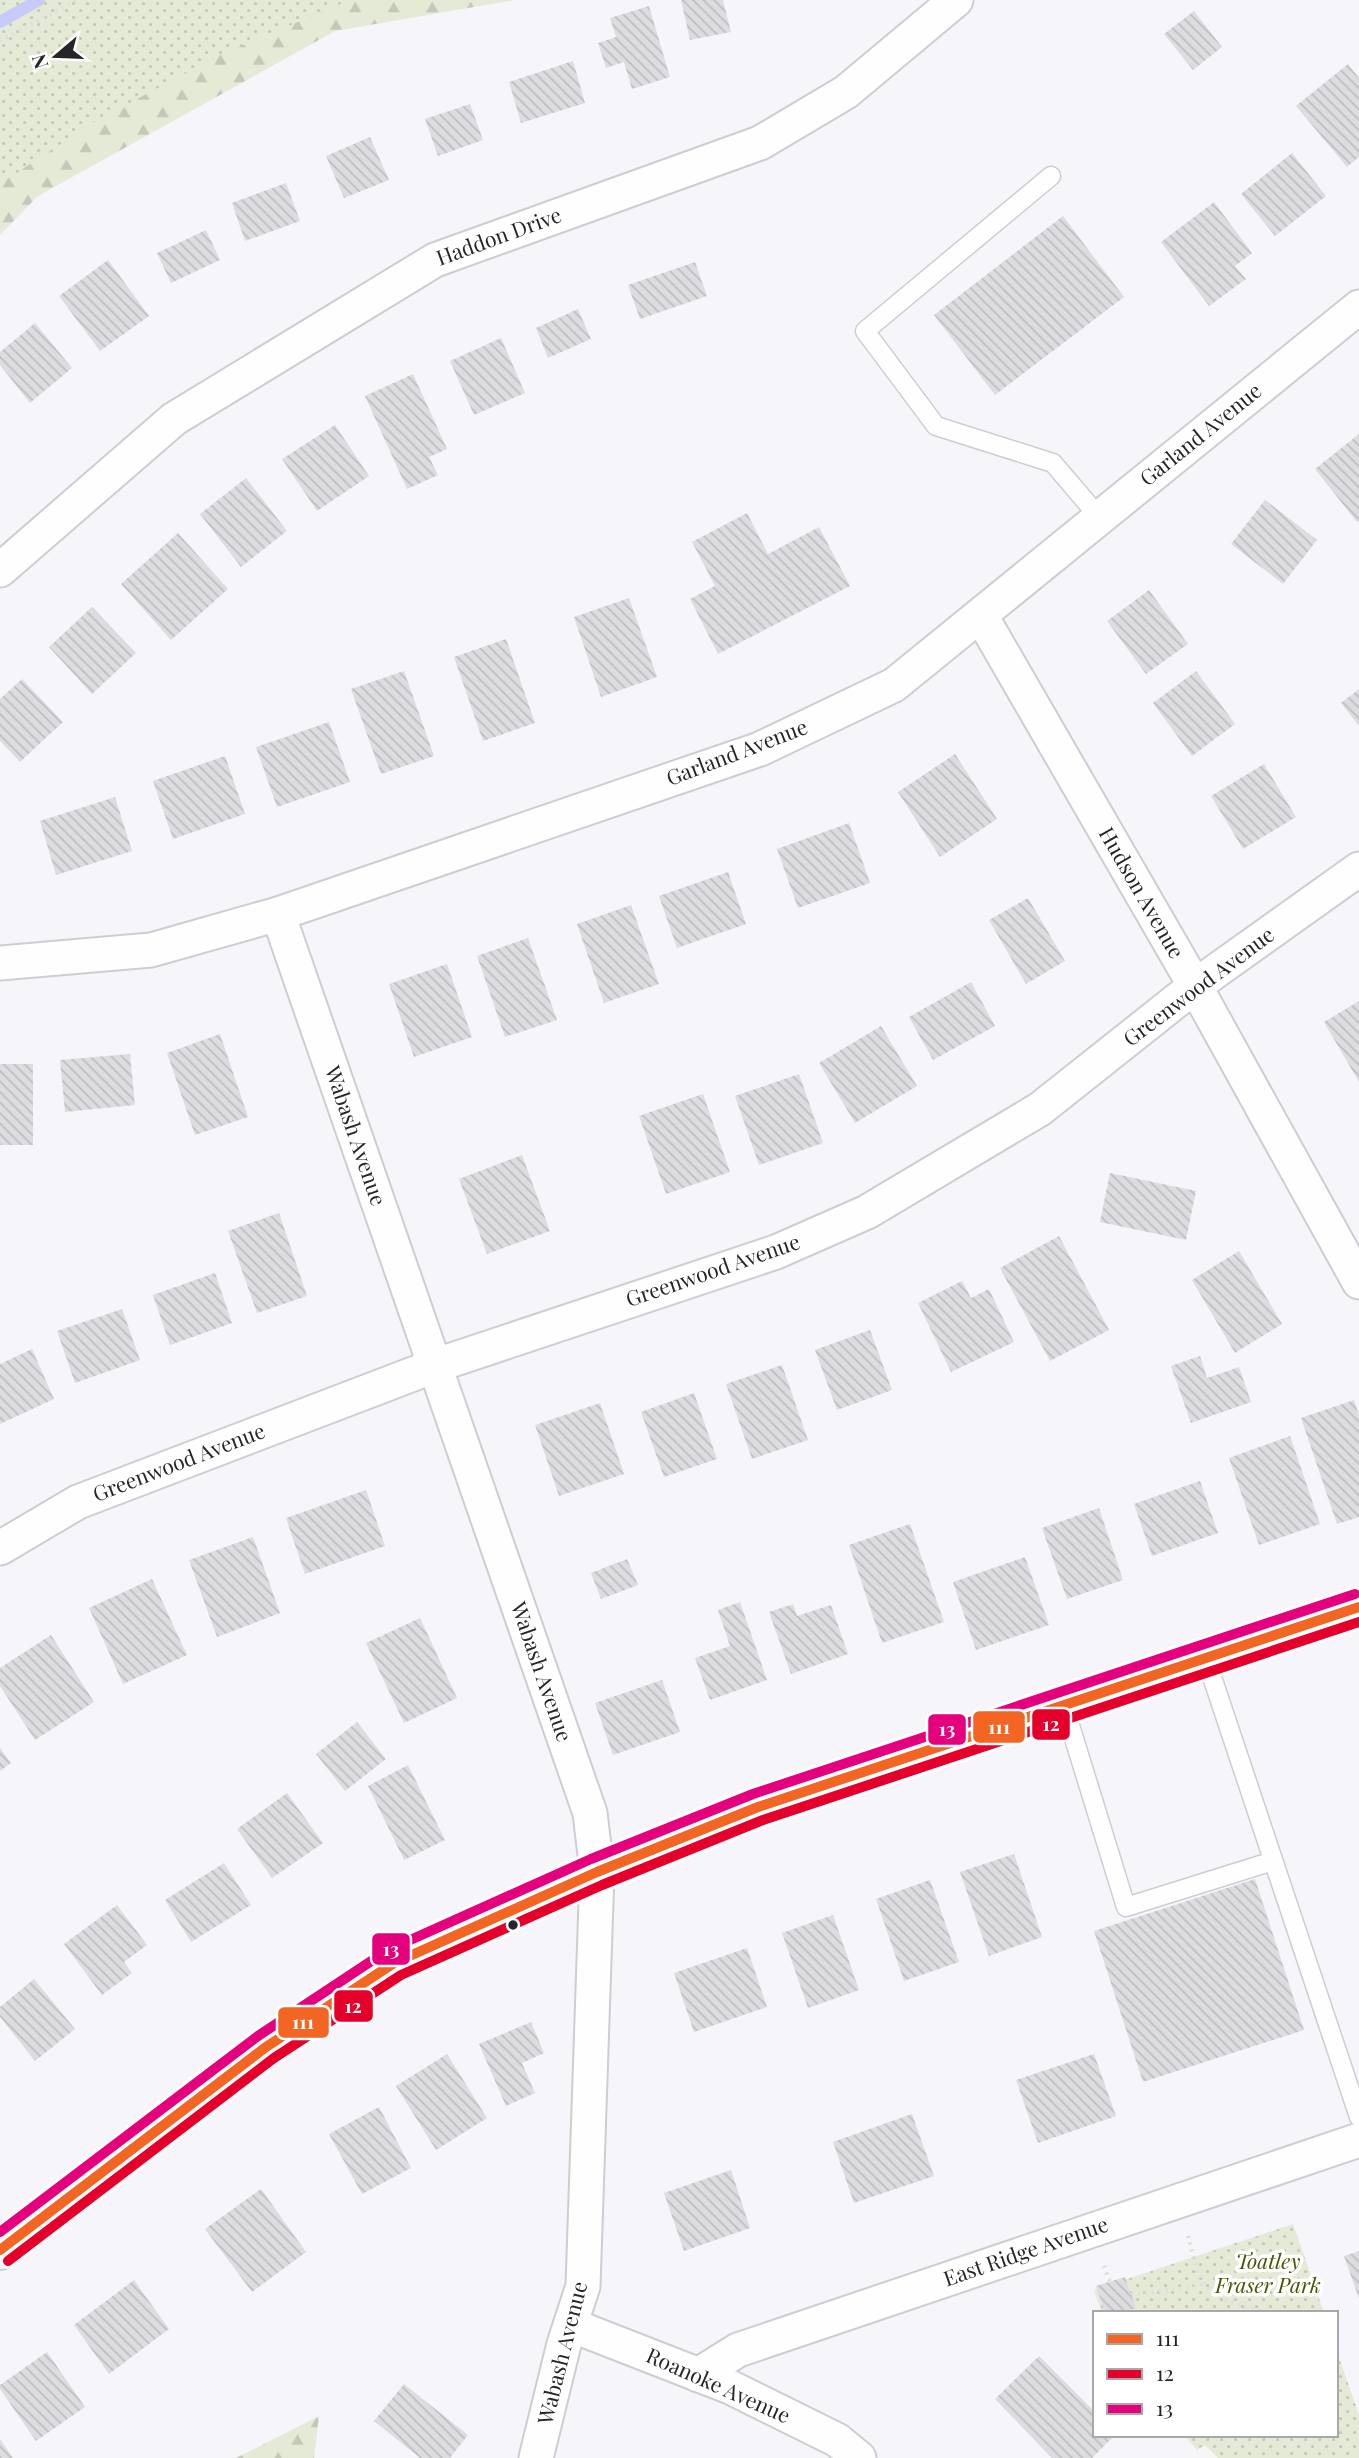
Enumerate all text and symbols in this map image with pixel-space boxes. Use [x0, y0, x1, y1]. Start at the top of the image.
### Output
north arrow [21, 21, 91, 91]
text: N [24, 51, 54, 73]
street label: Haddon Drive [432, 200, 565, 271]
street label: Garland Avenue [1133, 376, 1266, 491]
street label: Garland Avenue [662, 711, 811, 791]
street label: Hudson Avenue [1094, 821, 1192, 963]
street label: Greenwood Avenue [1117, 919, 1279, 1051]
street label: Wabash Avenue [320, 1061, 394, 1209]
street label: Greenwood Avenue [622, 1226, 803, 1312]
street label: Greenwood Avenue [88, 1415, 268, 1507]
street label: Wabash Avenue [506, 1597, 580, 1745]
line badge: 12 [1031, 1708, 1071, 1741]
line badge: 111 [972, 1710, 1026, 1744]
text: 12 [1042, 1710, 1060, 1736]
line badge: 13 [927, 1713, 967, 1746]
text: 111 [988, 1713, 1010, 1739]
text: 13 [939, 1715, 955, 1741]
unlabelled marker [506, 1918, 520, 1932]
line badge: 13 [371, 1932, 411, 1966]
text: 13 [383, 1935, 399, 1961]
line badge: 12 [333, 1989, 374, 2023]
text: 12 [344, 1992, 362, 2018]
line badge: 111 [277, 2006, 330, 2039]
text: 111 [292, 2008, 314, 2034]
street label: East Ridge Avenue [939, 2209, 1111, 2291]
park label: Toatley Fraser Park [1214, 2246, 1321, 2298]
street label: Wabash Avenue [530, 2278, 592, 2428]
legend [1093, 2311, 1338, 2437]
text: 111 [1156, 2323, 1180, 2351]
street label: Roanoke Avenue [642, 2340, 795, 2428]
text: 12 [1156, 2358, 1174, 2386]
text: 13 [1156, 2393, 1173, 2421]

